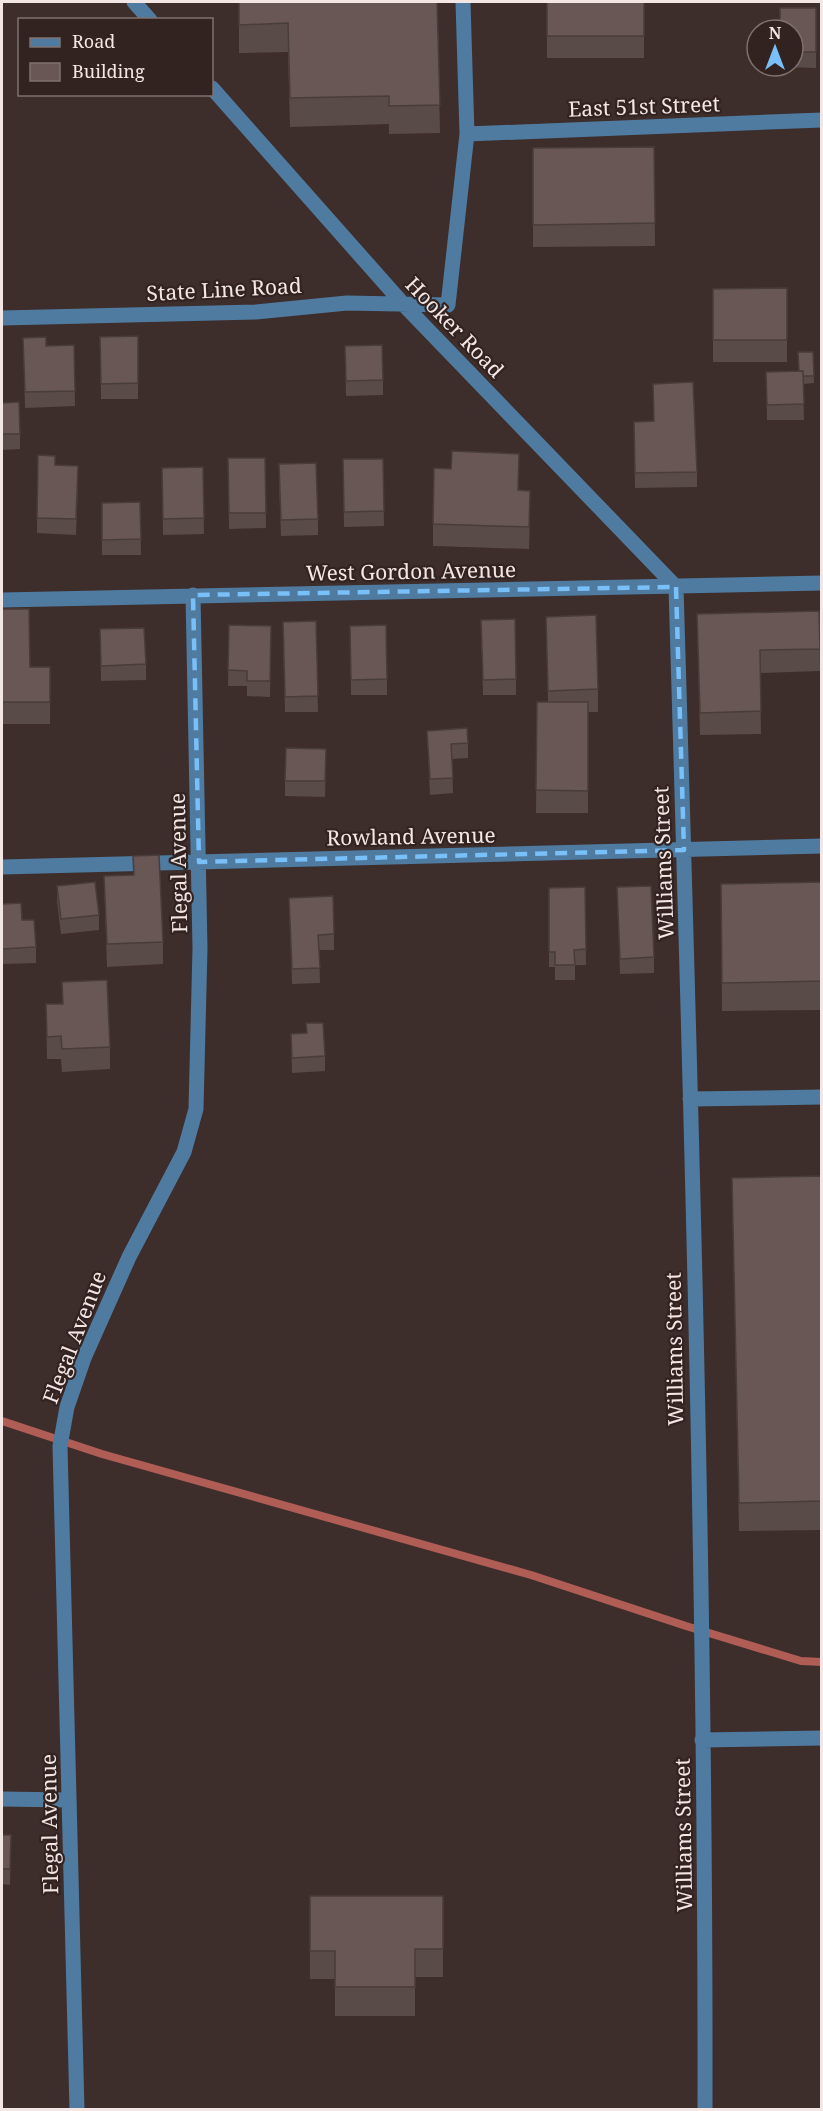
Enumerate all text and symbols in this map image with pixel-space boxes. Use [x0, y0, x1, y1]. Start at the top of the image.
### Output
legend [18, 18, 213, 96]
north arrow [745, 18, 805, 78]
text: N [769, 22, 782, 44]
text: Road [72, 29, 115, 53]
text: Building [72, 59, 145, 83]
street label: East 51st Street [568, 89, 720, 123]
street label: State Line Road [146, 271, 302, 307]
street label: Hooker Road [400, 271, 510, 384]
street label: West Gordon Avenue [306, 555, 516, 587]
street label: Williams Street [646, 786, 680, 940]
street label: Flegal Avenue [163, 793, 193, 933]
street label: Rowland Avenue [326, 821, 496, 851]
street label: Flegal Avenue [36, 1267, 112, 1407]
street label: Williams Street [659, 1272, 689, 1426]
street label: Flegal Avenue [34, 1754, 64, 1894]
street label: Williams Street [668, 1758, 698, 1912]

